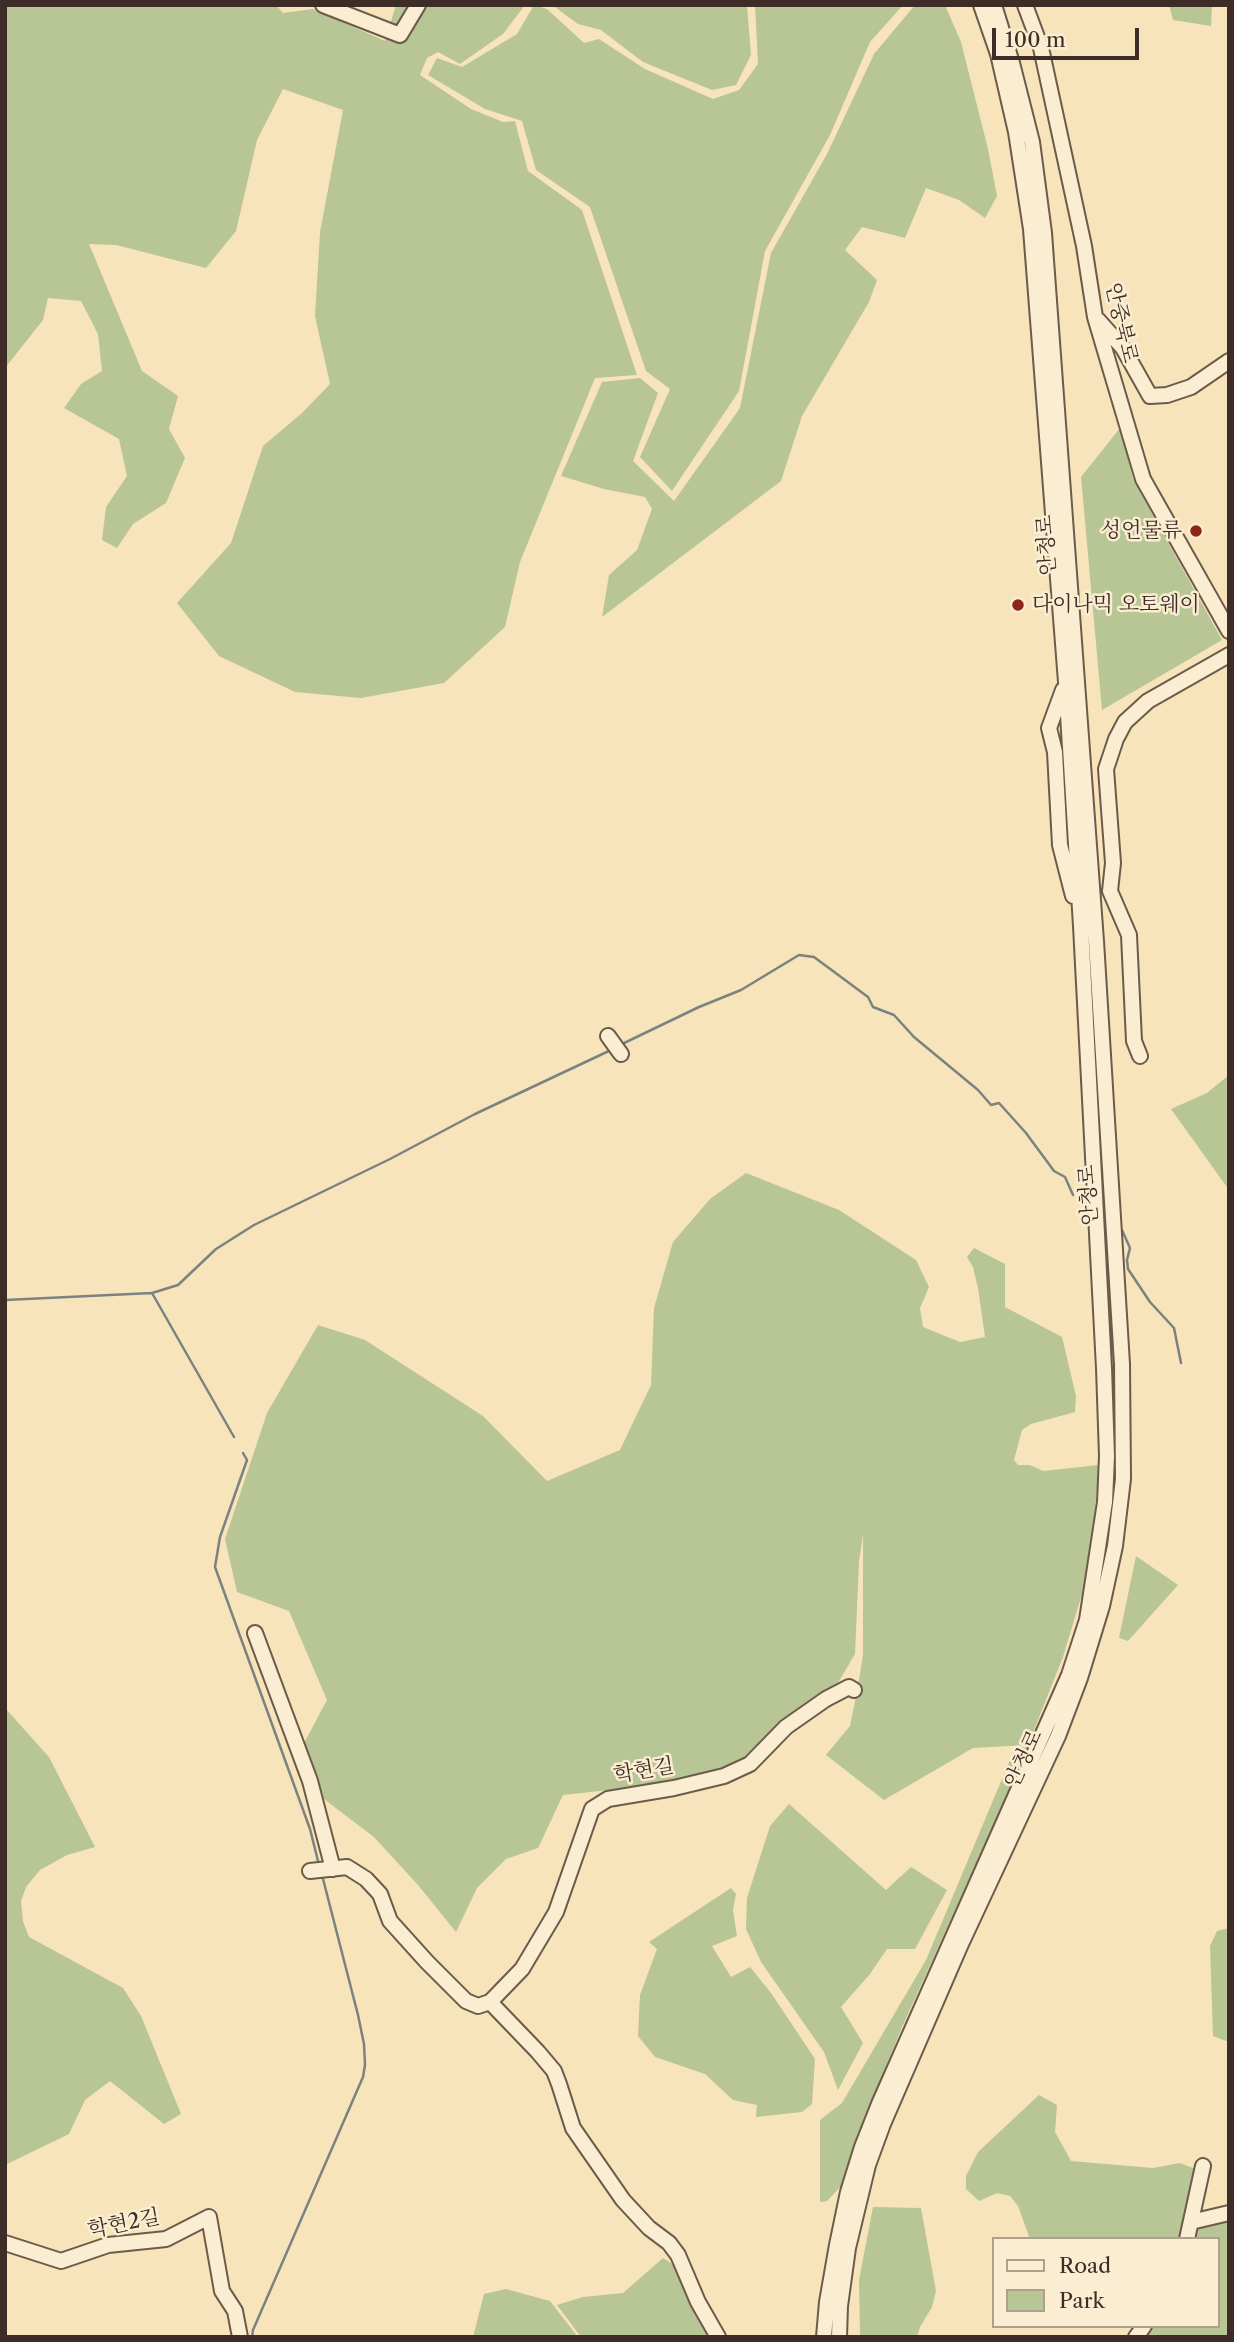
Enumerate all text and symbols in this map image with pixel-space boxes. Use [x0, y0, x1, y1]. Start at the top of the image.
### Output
scale bar [996, 14, 1143, 58]
text: 100 m [1005, 27, 1066, 52]
street label: 안중북로 [1100, 281, 1142, 365]
street label: 안청로 [1032, 514, 1062, 576]
place label: 성언물류 [1101, 518, 1182, 544]
marker: 성언물류 [1188, 523, 1204, 539]
place label: 다이나믹 오토웨이 [1032, 592, 1200, 618]
marker: 다이나믹 오토웨이 [1010, 597, 1026, 613]
street label: 안청로 [1074, 1164, 1104, 1226]
street label: 안청로 [1000, 1726, 1048, 1792]
street label: 학현길 [612, 1753, 676, 1789]
street label: 학현2길 [86, 2205, 162, 2243]
legend [992, 2237, 1220, 2328]
text: Road [1059, 2253, 1111, 2278]
text: Park [1059, 2288, 1105, 2313]

